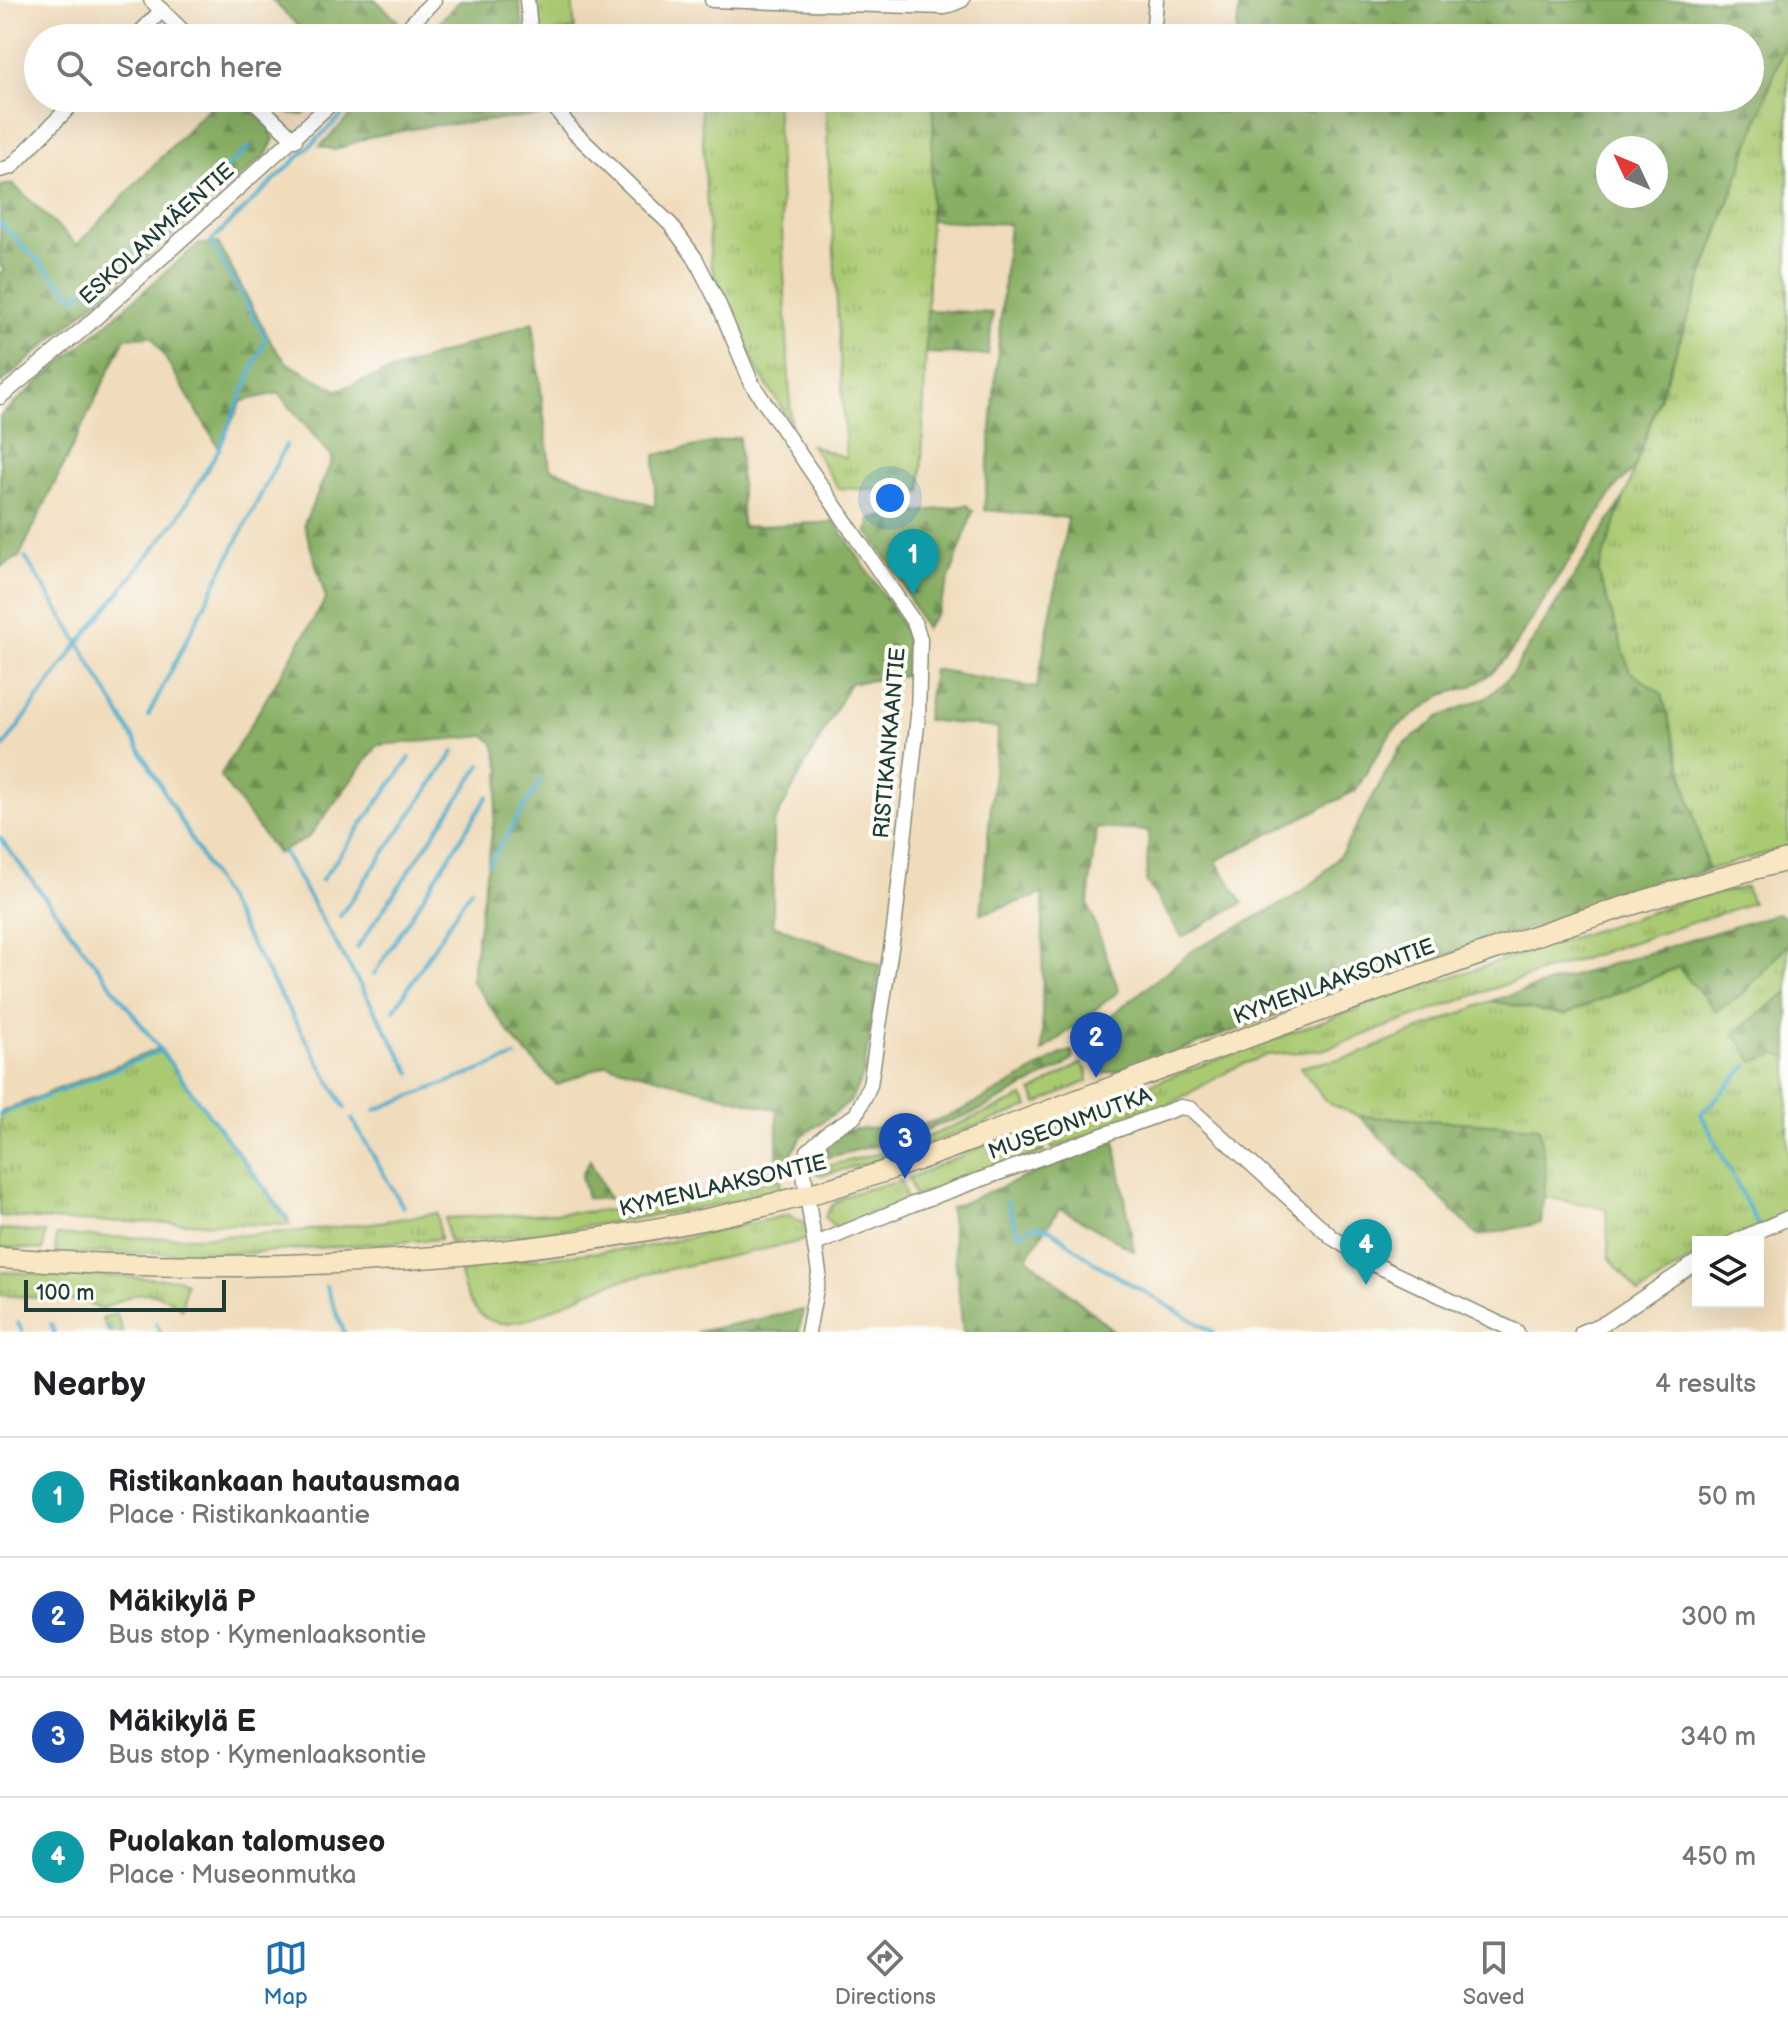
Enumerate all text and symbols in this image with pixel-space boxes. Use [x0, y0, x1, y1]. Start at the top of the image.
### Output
search box [24, 24, 1764, 112]
icon: search [52, 46, 96, 90]
text: Search here [116, 50, 282, 86]
north arrow [1596, 136, 1668, 208]
street label: ESKOLANMÄENTIE [74, 157, 240, 311]
your location [870, 478, 910, 518]
pin: 1 [887, 529, 939, 595]
street label: RISTIKANKAANTIE [868, 646, 912, 840]
street label: KYMENLAAKSONTIE [1230, 933, 1438, 1031]
pin: 2 [1070, 1012, 1122, 1078]
street label: MUSEONMUTKA [985, 1082, 1156, 1166]
pin: 3 [879, 1113, 931, 1179]
street label: KYMENLAAKSONTIE [617, 1149, 829, 1223]
pin: 4 [1340, 1219, 1392, 1285]
map controls [1692, 1236, 1764, 1308]
button: layers [1692, 1236, 1764, 1308]
scale bar [24, 1276, 226, 1312]
text: 100 m [36, 1280, 95, 1307]
text: Nearby [32, 1364, 146, 1405]
text: 4 results [1655, 1369, 1756, 1400]
text: Ristikankaan hautausmaa [108, 1464, 460, 1500]
text: 1 [53, 1482, 63, 1513]
text: 50 m [1697, 1482, 1756, 1513]
text: Place · Ristikankaantie [108, 1500, 370, 1531]
text: Mäkikylä P [108, 1584, 255, 1620]
text: 2 [50, 1602, 66, 1633]
text: 300 m [1681, 1602, 1756, 1633]
text: Bus stop · Kymenlaaksontie [108, 1620, 426, 1651]
text: Mäkikylä E [108, 1704, 256, 1740]
text: 3 [50, 1722, 66, 1753]
text: 340 m [1680, 1722, 1756, 1753]
text: Bus stop · Kymenlaaksontie [108, 1740, 426, 1771]
text: Puolakan talomuseo [108, 1824, 385, 1860]
text: 4 [50, 1842, 66, 1873]
text: 450 m [1681, 1842, 1756, 1873]
text: Place · Museonmutka [108, 1860, 356, 1891]
tab: Map [263, 1936, 308, 2011]
tab: Directions [835, 1936, 936, 2011]
tab: Saved [1463, 1936, 1525, 2011]

